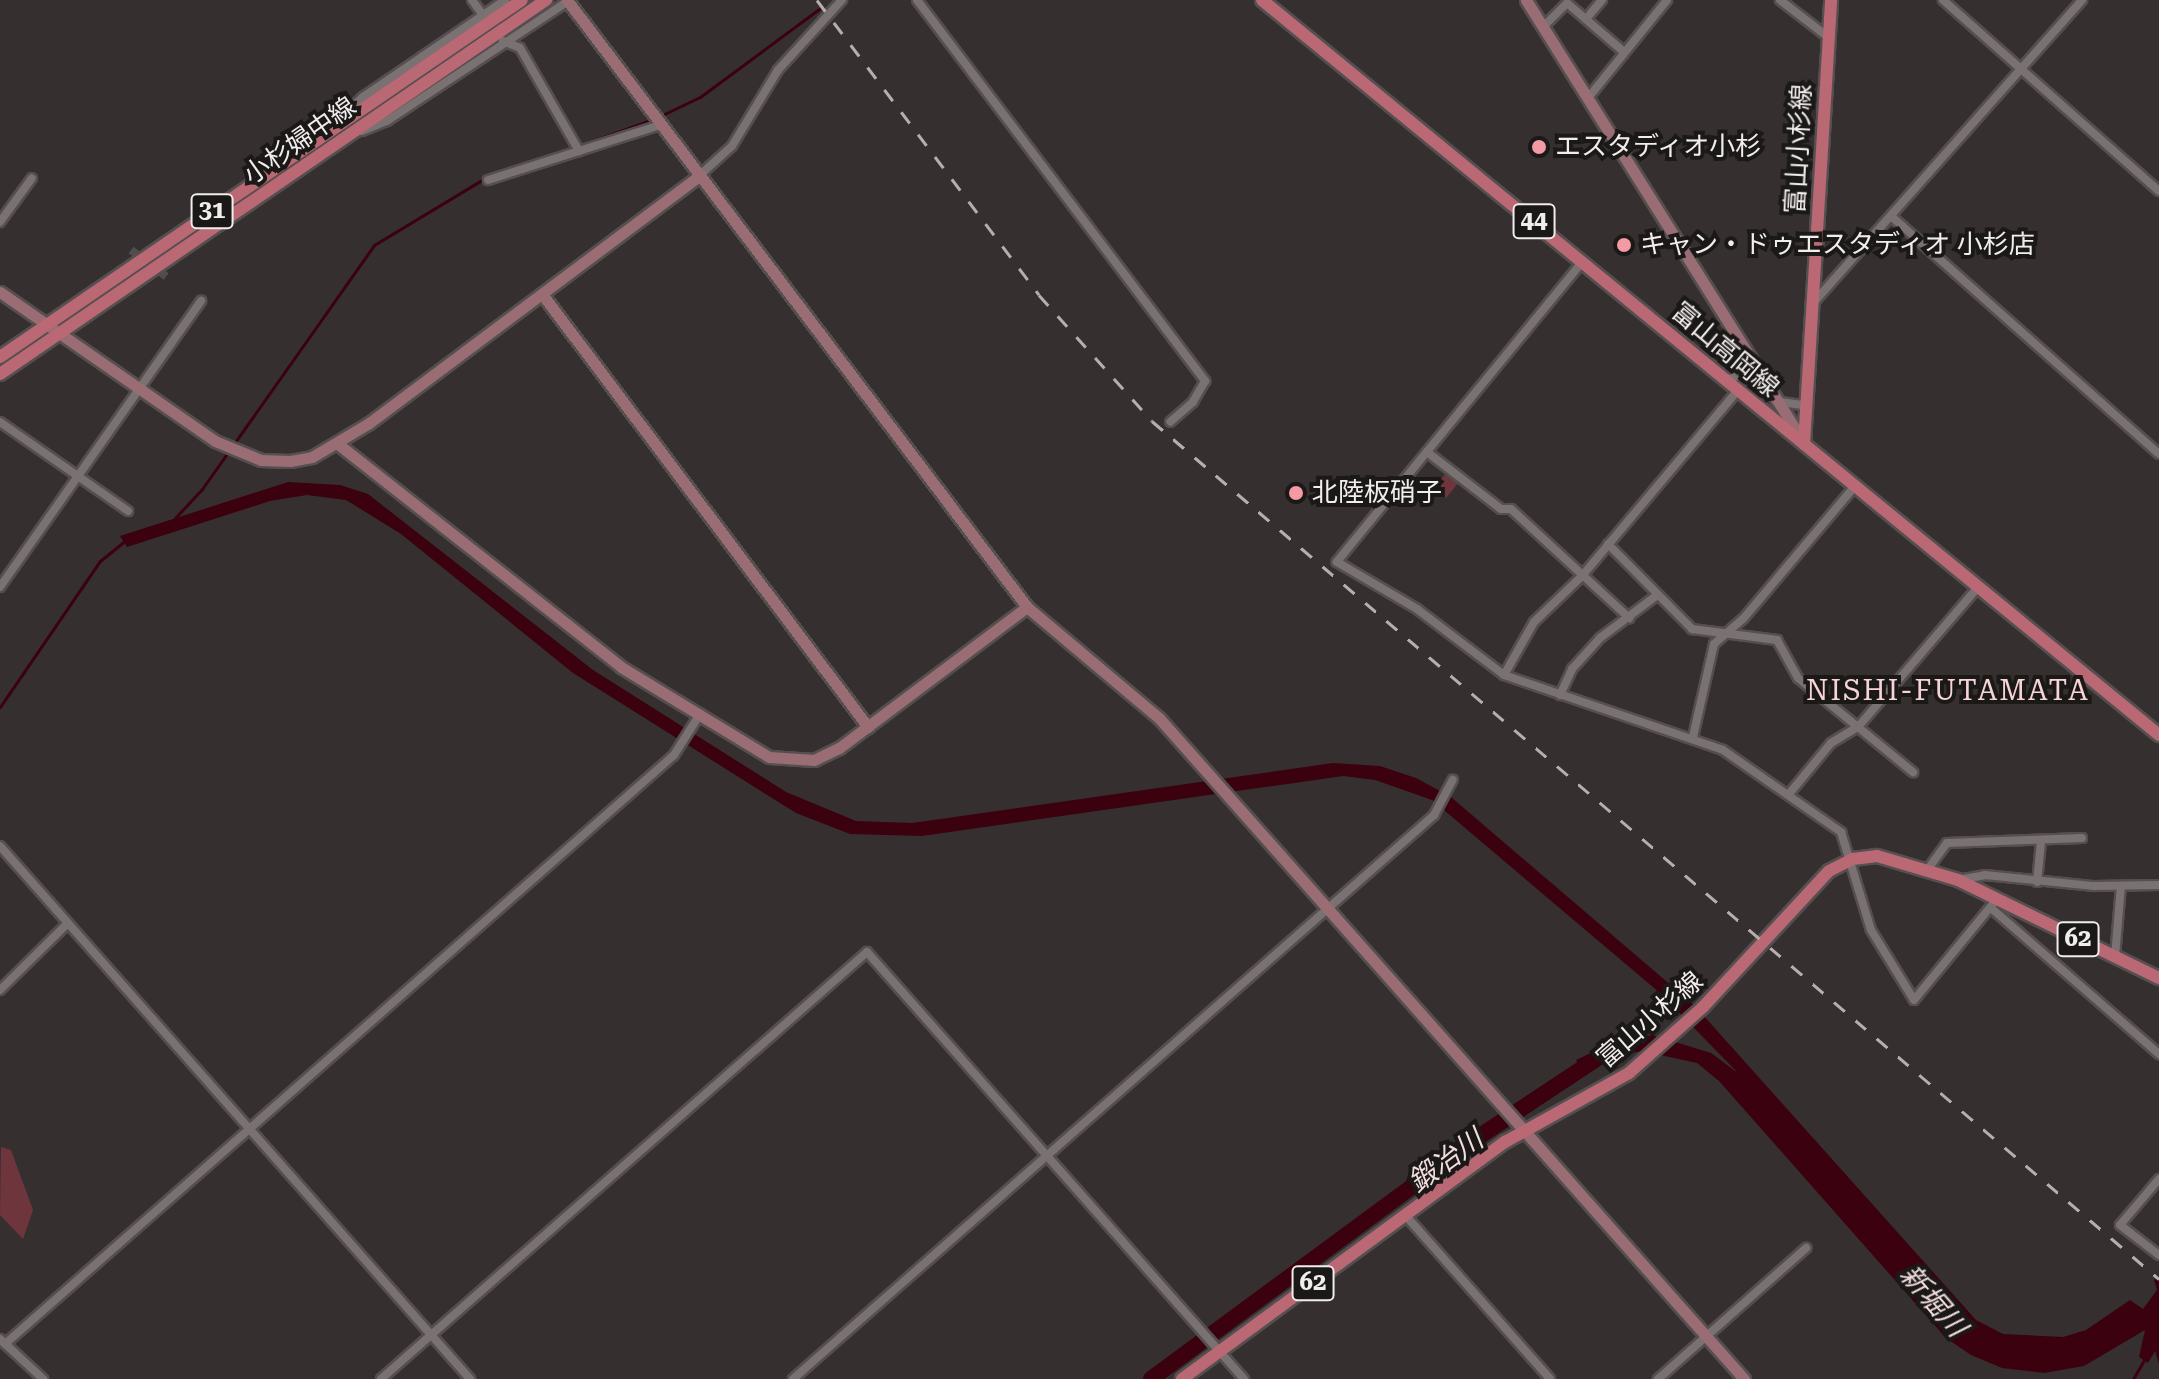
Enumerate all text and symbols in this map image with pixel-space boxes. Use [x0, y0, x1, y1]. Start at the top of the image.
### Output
street label: 富山小杉線 [1780, 83, 1818, 215]
street label: 小杉婦中線 [238, 91, 362, 191]
place label: エスタディオ小杉 [1555, 131, 1763, 163]
marker: エスタディオ小杉 [1530, 138, 1548, 156]
road number: 31 [190, 191, 234, 231]
road number: 44 [1512, 201, 1556, 241]
place label: キャン・ドゥエスタディオ 小杉店 [1640, 229, 2037, 261]
marker: キャン・ドゥエスタディオ 小杉店 [1615, 236, 1633, 254]
street label: 富山高岡線 [1665, 296, 1785, 404]
place label: 北陸板硝子 [1312, 477, 1442, 509]
marker: 北陸板硝子 [1287, 484, 1305, 502]
district label: NISHI-FUTAMATA [1806, 674, 2090, 708]
road number: 62 [2056, 919, 2100, 959]
street label: 富山小杉線 [1591, 966, 1709, 1074]
water label: 鍛冶川 [1402, 1123, 1490, 1199]
water label: 新堀川 [1893, 1258, 1973, 1344]
road number: 62 [1291, 1263, 1335, 1303]

